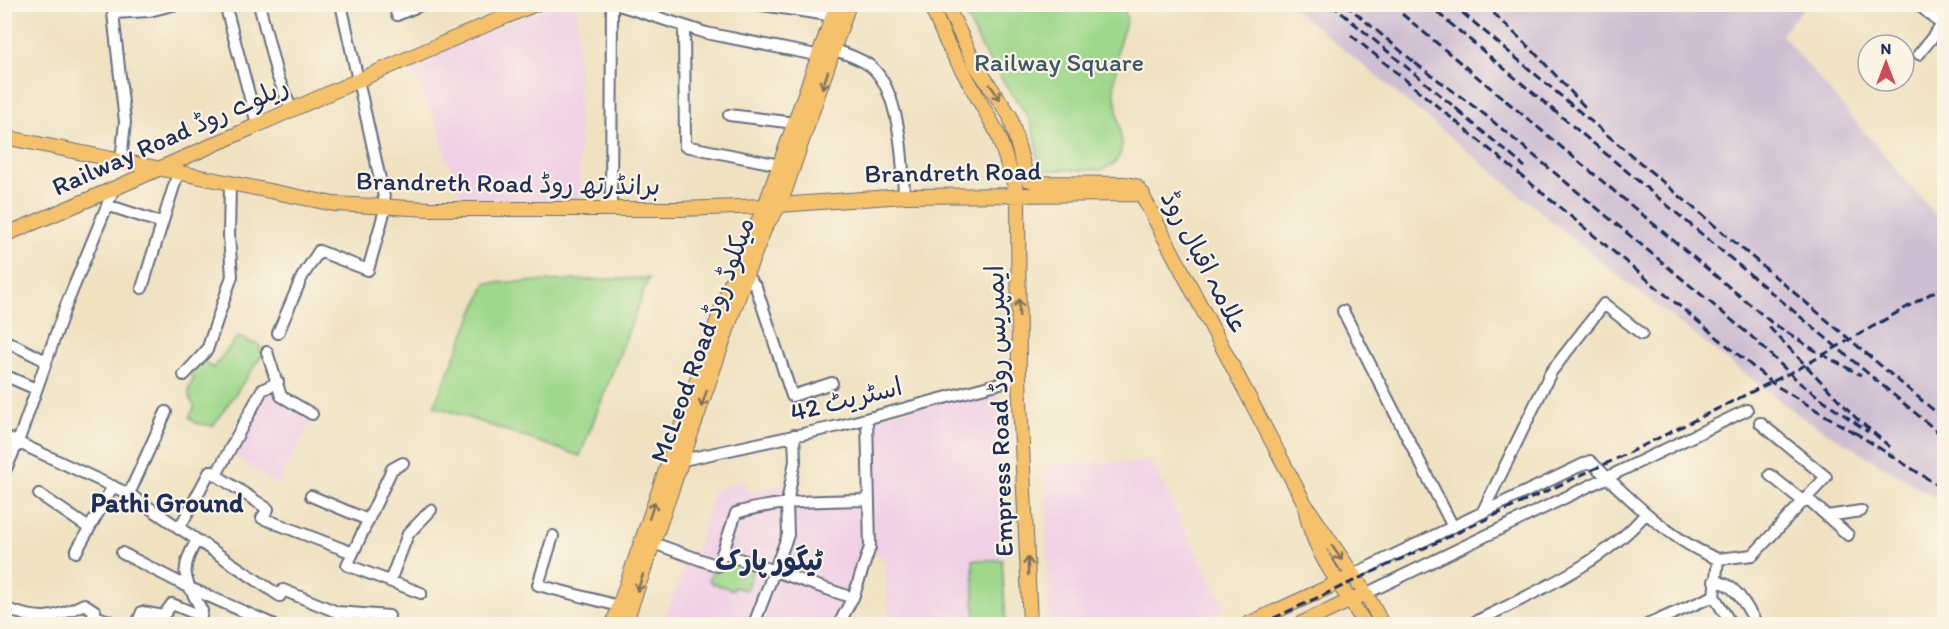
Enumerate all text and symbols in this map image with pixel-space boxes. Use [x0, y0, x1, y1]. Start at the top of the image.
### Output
north arrow [1856, 33, 1916, 93]
text: N [1881, 39, 1891, 58]
park label: Railway Square [974, 46, 1144, 78]
street label: Railway Road ریلوے روڈ [47, 69, 294, 203]
one-way arrow [818, 70, 829, 89]
one-way arrow [989, 83, 1001, 99]
street label: Brandreth Road [864, 154, 1043, 190]
street label: Brandreth Road برانڈرتھ روڈ [356, 164, 660, 202]
street label: علامہ اقبال روڈ [1154, 185, 1256, 339]
street label: McLeod Road میکلوڈ روڈ [643, 213, 762, 468]
street label: Empress Road ایمپریس روڈ [978, 265, 1021, 557]
one-way arrow [1013, 299, 1024, 319]
street label: اسٹریٹ 42 [787, 370, 905, 428]
one-way arrow [698, 389, 709, 408]
district label: Pathi Ground [90, 486, 244, 519]
one-way arrow [647, 500, 658, 519]
district label: ٹیگور پارک [715, 544, 823, 578]
one-way arrow [1331, 544, 1343, 561]
one-way arrow [1023, 557, 1034, 577]
one-way arrow [633, 573, 644, 592]

